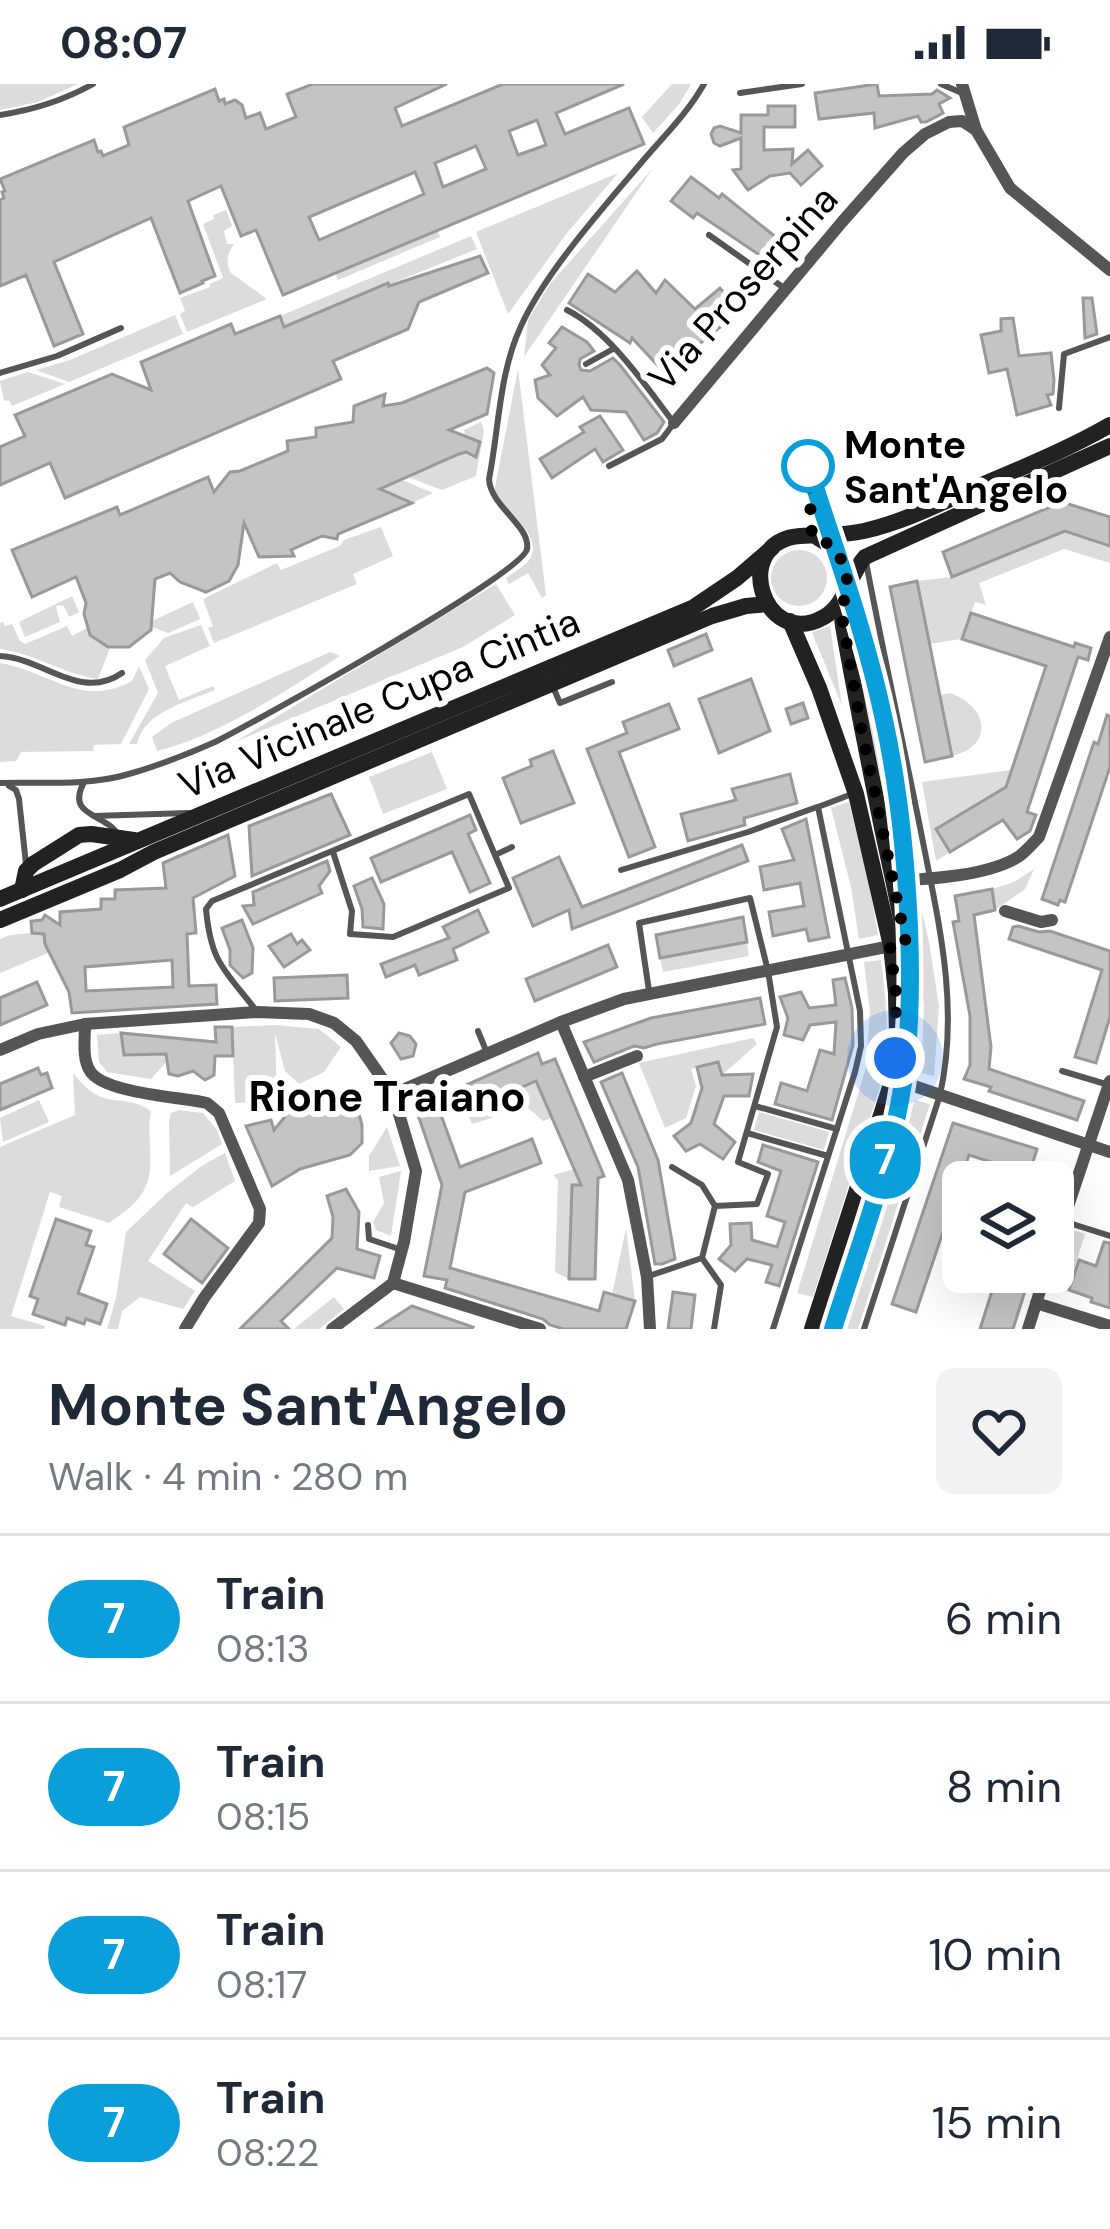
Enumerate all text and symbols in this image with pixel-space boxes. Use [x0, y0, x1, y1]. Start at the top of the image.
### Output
text: 08:07 [60, 13, 187, 72]
street label: Via Proserpina [637, 174, 849, 402]
place label: Monte Sant'Angelo [844, 419, 1068, 515]
marker: Monte Sant'Angelo [783, 441, 833, 491]
street label: Via Vicinale Cupa Cintia [171, 595, 587, 811]
your location [865, 1028, 925, 1088]
district label: Rione Traiano [248, 1069, 526, 1124]
line badge: 7 [846, 1121, 924, 1199]
text: 7 [874, 1132, 896, 1187]
map controls [942, 1161, 1074, 1293]
button: layers [942, 1161, 1074, 1293]
text: Monte Sant'Angelo [48, 1368, 568, 1443]
button: heart [936, 1368, 1062, 1494]
text: Walk · 4 min · 280 m [48, 1451, 408, 1502]
text: Train [216, 1564, 326, 1623]
text: 6 min [945, 1589, 1062, 1648]
text: 7 [103, 1591, 125, 1646]
text: 08:13 [216, 1623, 309, 1674]
text: Train [216, 1732, 326, 1791]
text: 8 min [946, 1757, 1062, 1816]
text: 7 [103, 1759, 125, 1814]
text: 08:15 [216, 1791, 310, 1842]
text: Train [216, 1900, 326, 1959]
text: 10 min [928, 1925, 1062, 1984]
text: 7 [103, 1927, 125, 1982]
text: 08:17 [216, 1959, 307, 2010]
text: Train [216, 2068, 326, 2127]
text: 15 min [932, 2093, 1062, 2152]
text: 7 [103, 2095, 125, 2150]
text: 08:22 [216, 2127, 319, 2178]

